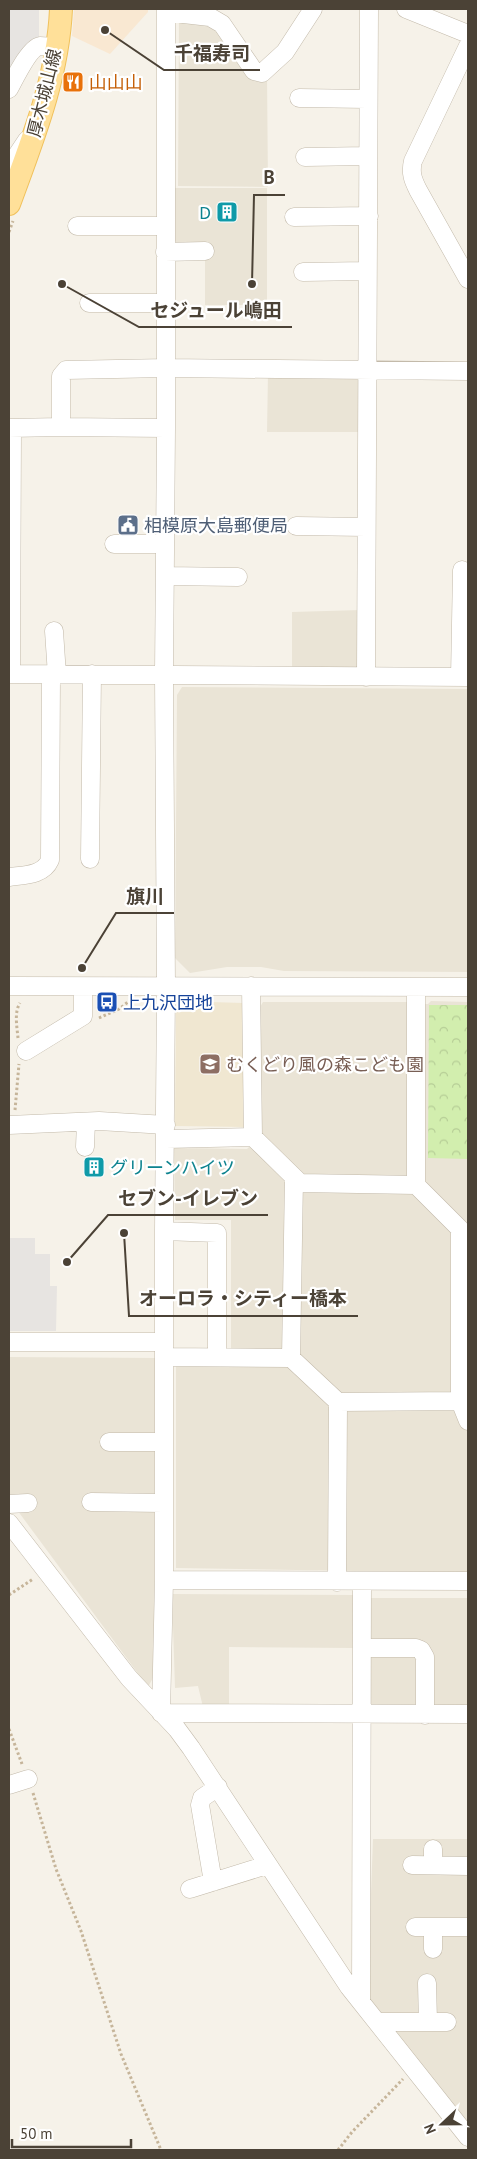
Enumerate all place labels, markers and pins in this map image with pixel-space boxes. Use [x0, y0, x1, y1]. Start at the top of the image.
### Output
callout: 千福寿司 [164, 36, 260, 70]
restaurant icon: 山山山 [61, 70, 85, 94]
place label: 山山山 [89, 71, 143, 94]
callout: B [254, 161, 285, 195]
building icon: D [215, 200, 239, 224]
place label: D [199, 201, 211, 224]
callout: セジュール嶋田 [139, 293, 292, 327]
public building icon: 相模原大島郵便局 [116, 513, 140, 537]
place label: 相模原大島郵便局 [144, 514, 288, 537]
callout: 旗川 [116, 879, 174, 913]
bus stop icon: 上九沢団地 [95, 990, 119, 1014]
place label: 上九沢団地 [123, 991, 213, 1014]
school or university icon: むくどり風の森こども園 [198, 1052, 222, 1076]
place label: むくどり風の森こども園 [226, 1053, 424, 1076]
building icon: グリーンハイツ [82, 1155, 106, 1179]
place label: グリーンハイツ [110, 1156, 235, 1179]
callout: セブン-イレブン [108, 1181, 268, 1215]
callout: オーロラ・シティー橋本 [129, 1282, 358, 1316]

